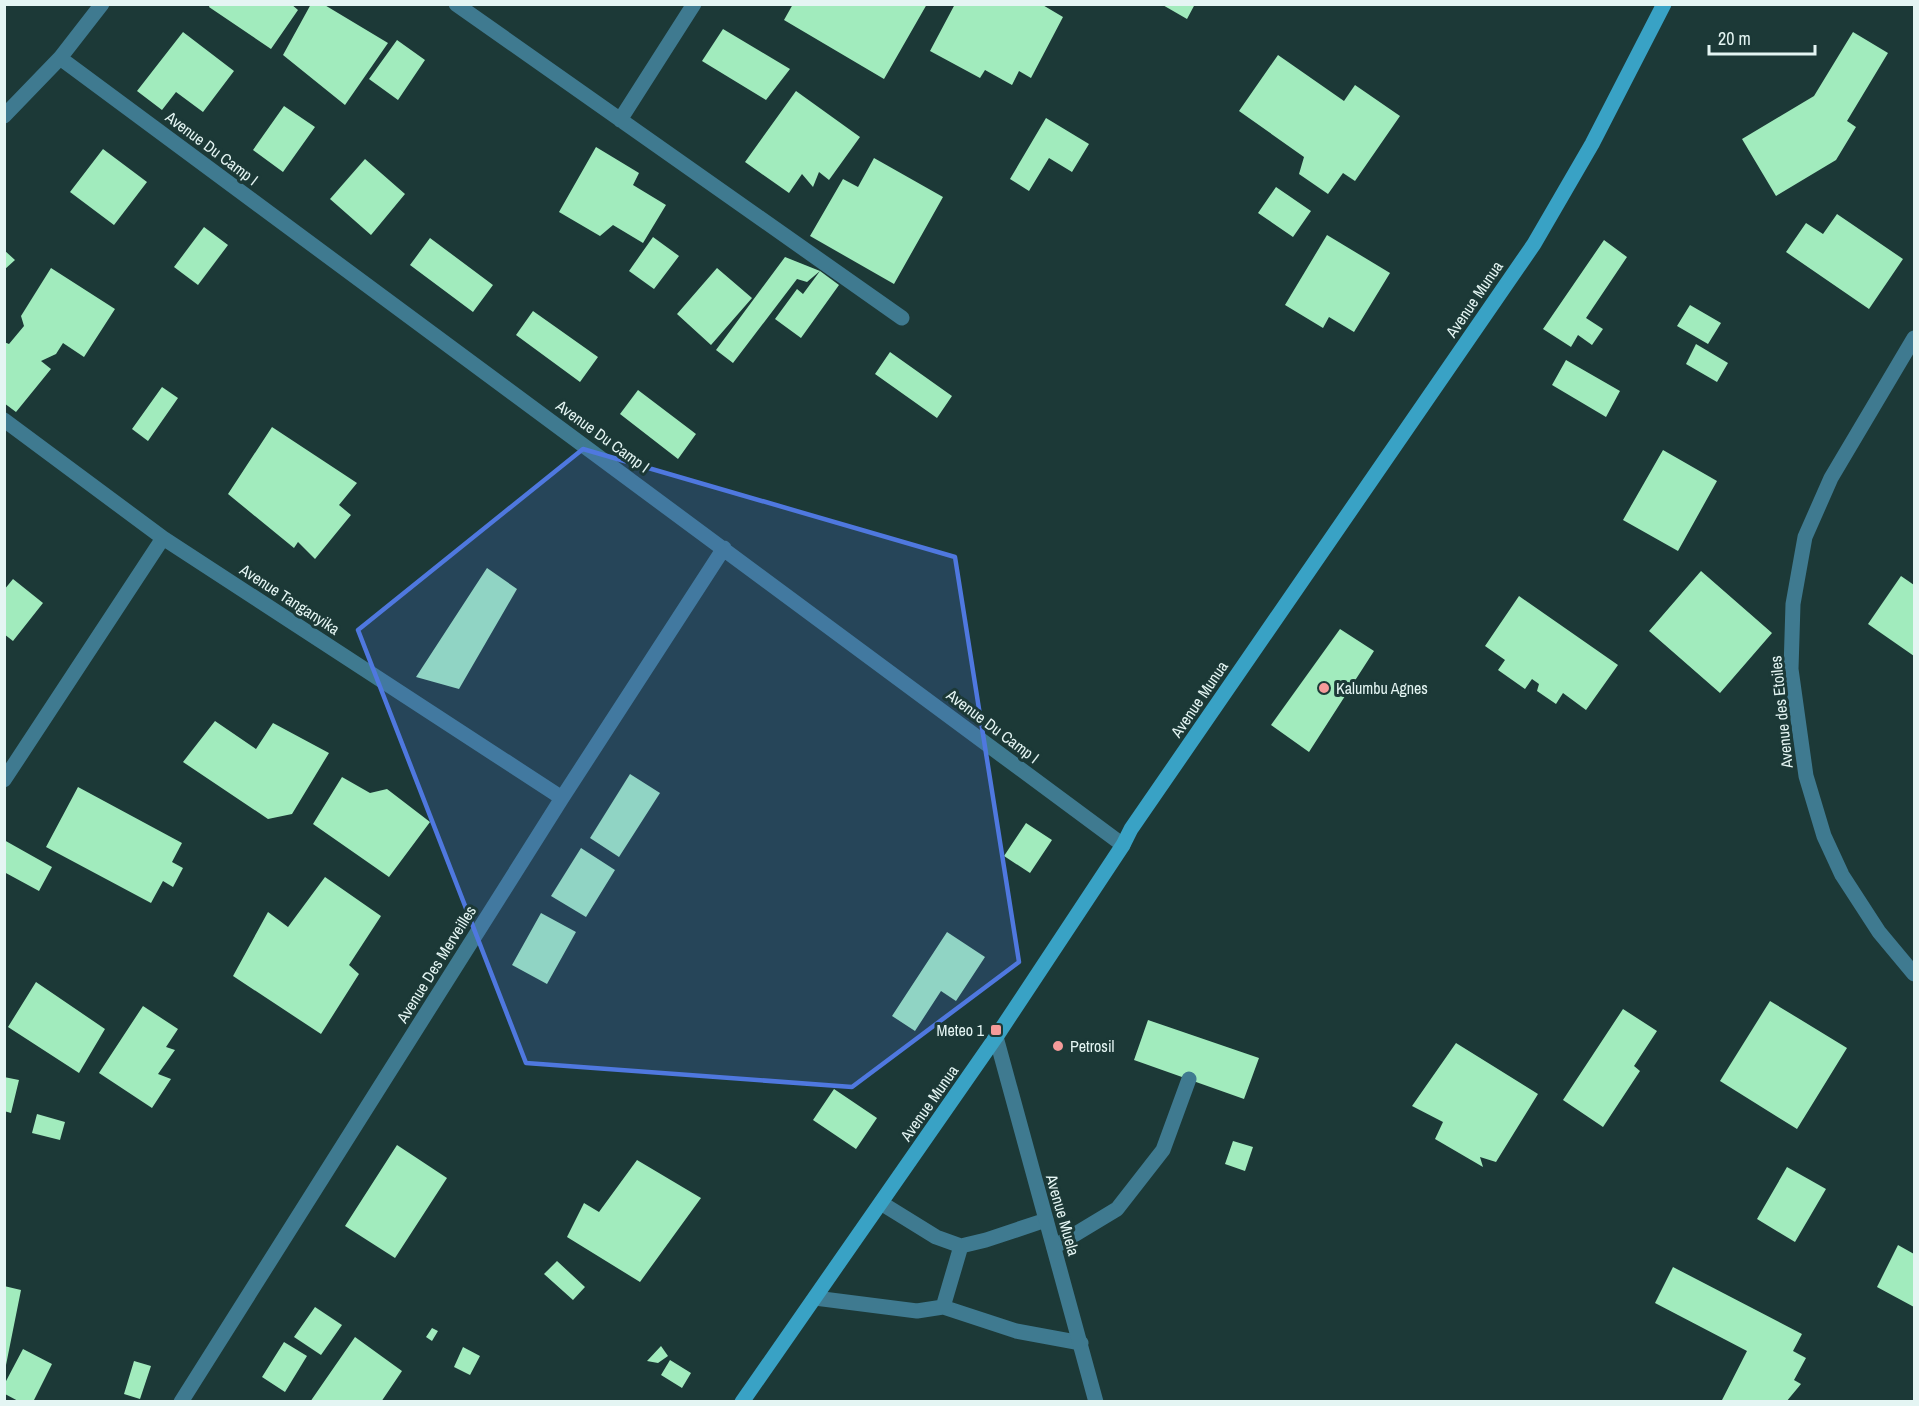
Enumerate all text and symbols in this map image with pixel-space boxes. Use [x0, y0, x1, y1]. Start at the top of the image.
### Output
scale bar [1709, 18, 1816, 56]
text: 20 m [1718, 26, 1751, 51]
street label: Avenue Du Camp I [160, 105, 263, 190]
street label: Avenue Munua [1440, 256, 1508, 342]
street label: Avenue Du Camp I [551, 394, 654, 477]
street label: Avenue Tanganyika [235, 558, 345, 640]
street label: Avenue des Etoiles [1764, 655, 1798, 770]
street label: Avenue Munua [1165, 656, 1233, 742]
place label: Kalumbu Agnes [1336, 677, 1428, 699]
marker: Kalumbu Agnes [1317, 681, 1331, 695]
street label: Avenue Du Camp I [941, 683, 1044, 768]
street label: Avenue Des Merveilles [390, 901, 481, 1028]
place label: Meteo 1 [937, 1019, 985, 1041]
marker: Meteo 1 [989, 1023, 1003, 1037]
place label: Petrosil [1070, 1035, 1115, 1057]
marker: Petrosil [1051, 1039, 1065, 1053]
street label: Avenue Munua [894, 1060, 964, 1146]
street label: Avenue Muela [1041, 1171, 1085, 1259]

